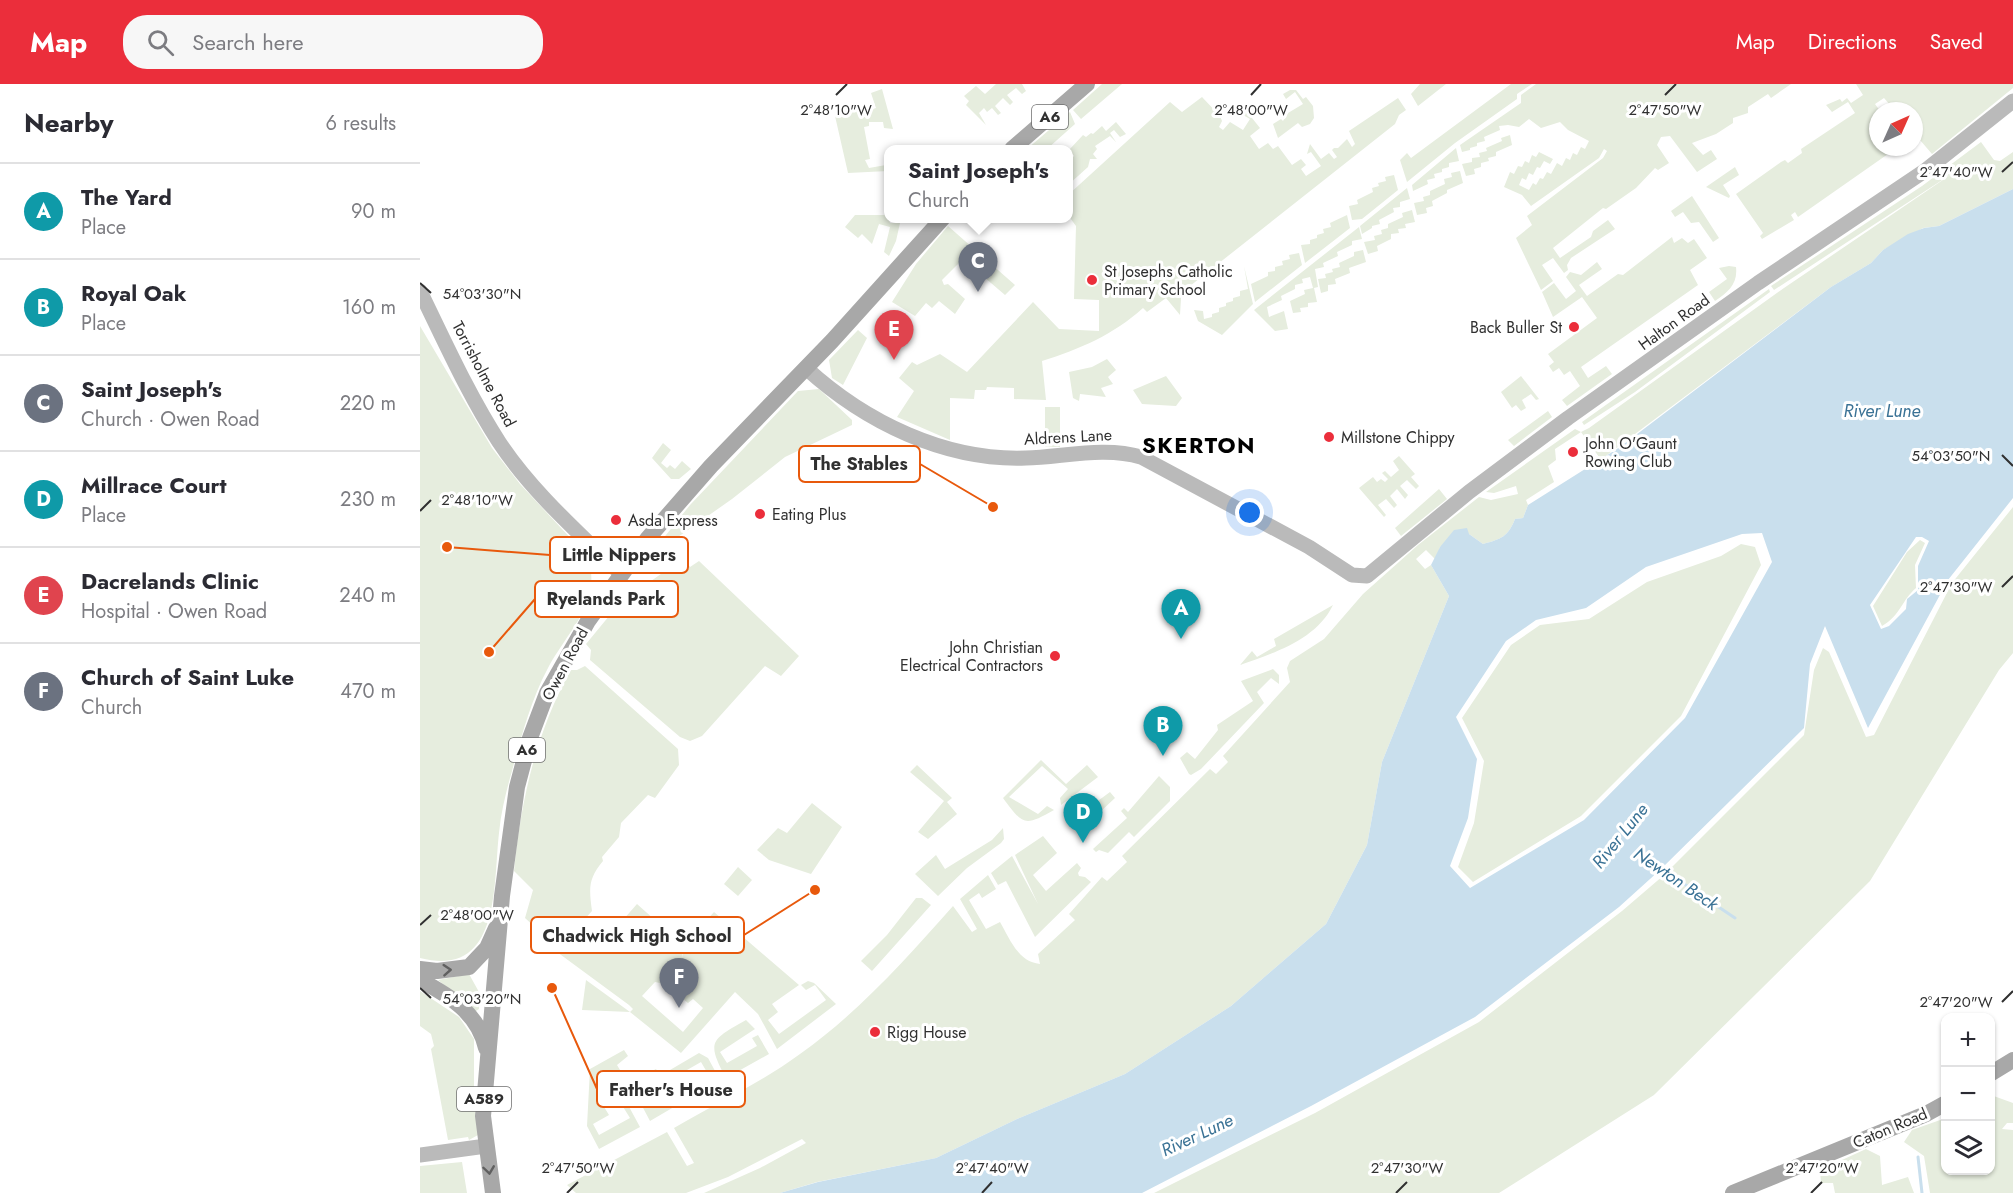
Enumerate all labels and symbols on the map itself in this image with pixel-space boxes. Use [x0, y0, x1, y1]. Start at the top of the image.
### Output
text: 2°48'10"W [800, 99, 872, 121]
text: 2°48'00"W [1214, 99, 1288, 121]
text: 2°47'50"W [1629, 99, 1702, 121]
north arrow [1869, 102, 1923, 156]
road number: A6 [1032, 105, 1068, 129]
text: 2°47'40"W [1919, 161, 1993, 183]
pin: C [958, 242, 998, 292]
place label: St Josephs Catholic Primary School [1104, 260, 1233, 301]
marker: St Josephs Catholic Primary School [1085, 273, 1099, 287]
text: 54°03'30"N [443, 283, 521, 305]
street label: Halton Road [1634, 288, 1714, 356]
pin: E [874, 310, 914, 360]
place label: Back Buller St [1470, 316, 1562, 339]
street label: Torrisholme Road [446, 317, 522, 431]
marker: Back Buller St [1567, 320, 1581, 334]
water label: River Lune [1844, 398, 1920, 424]
street label: Aldrens Lane [1023, 423, 1113, 451]
place label: Millstone Chippy [1341, 426, 1455, 449]
district label: SKERTON [1142, 429, 1256, 461]
marker: Millstone Chippy [1322, 430, 1336, 444]
place label: John O'Gaunt Rowing Club [1583, 432, 1677, 473]
marker: John O'Gaunt Rowing Club [1566, 445, 1580, 459]
text: 54°03'50"N [1912, 445, 1990, 467]
callout: The Stables [799, 446, 920, 482]
text: The Stables [810, 451, 908, 477]
text: 2°48'10"W [441, 489, 513, 511]
your location [1235, 498, 1264, 527]
place label: Eating Plus [772, 503, 846, 526]
marker: Eating Plus [753, 507, 767, 521]
place label: Asda Express [628, 509, 718, 532]
marker: Asda Express [609, 513, 623, 527]
callout: Little Nippers [550, 537, 688, 573]
text: Little Nippers [562, 542, 676, 568]
text: 2°47'30"W [1920, 576, 1992, 598]
callout: Ryelands Park [535, 581, 678, 617]
text: Ryelands Park [547, 586, 666, 612]
pin: A [1162, 590, 1200, 639]
street label: Owen Road [536, 624, 594, 704]
place label: John Christian Electrical Contractors [900, 636, 1043, 677]
marker: John Christian Electrical Contractors [1048, 649, 1062, 663]
pin: B [1144, 706, 1182, 756]
road number: A6 [509, 738, 545, 762]
pin: D [1064, 794, 1102, 843]
water label: River Lune [1586, 798, 1654, 874]
water label: Newton Beck [1628, 841, 1725, 918]
text: 2°48'00"W [440, 904, 514, 926]
callout: Chadwick High School [531, 917, 744, 953]
text: Chadwick High School [542, 923, 732, 949]
pin: F [660, 958, 698, 1008]
one-way arrow [443, 964, 452, 977]
text: 54°03'20"N [443, 988, 521, 1010]
text: 2°47'20"W [1920, 991, 1993, 1013]
place label: Rigg House [887, 1021, 966, 1044]
marker: Rigg House [868, 1025, 882, 1039]
callout: Father's House [597, 1071, 745, 1107]
text: Father's House [609, 1077, 733, 1103]
road number: A589 [457, 1087, 511, 1111]
street label: Caton Road [1849, 1102, 1931, 1154]
water label: River Lune [1157, 1107, 1237, 1163]
text: 2°47'50"W [542, 1157, 615, 1179]
text: 2°47'40"W [955, 1157, 1029, 1179]
text: 2°47'30"W [1371, 1157, 1443, 1179]
text: 2°47'20"W [1786, 1157, 1859, 1179]
one-way arrow [483, 1165, 495, 1174]

